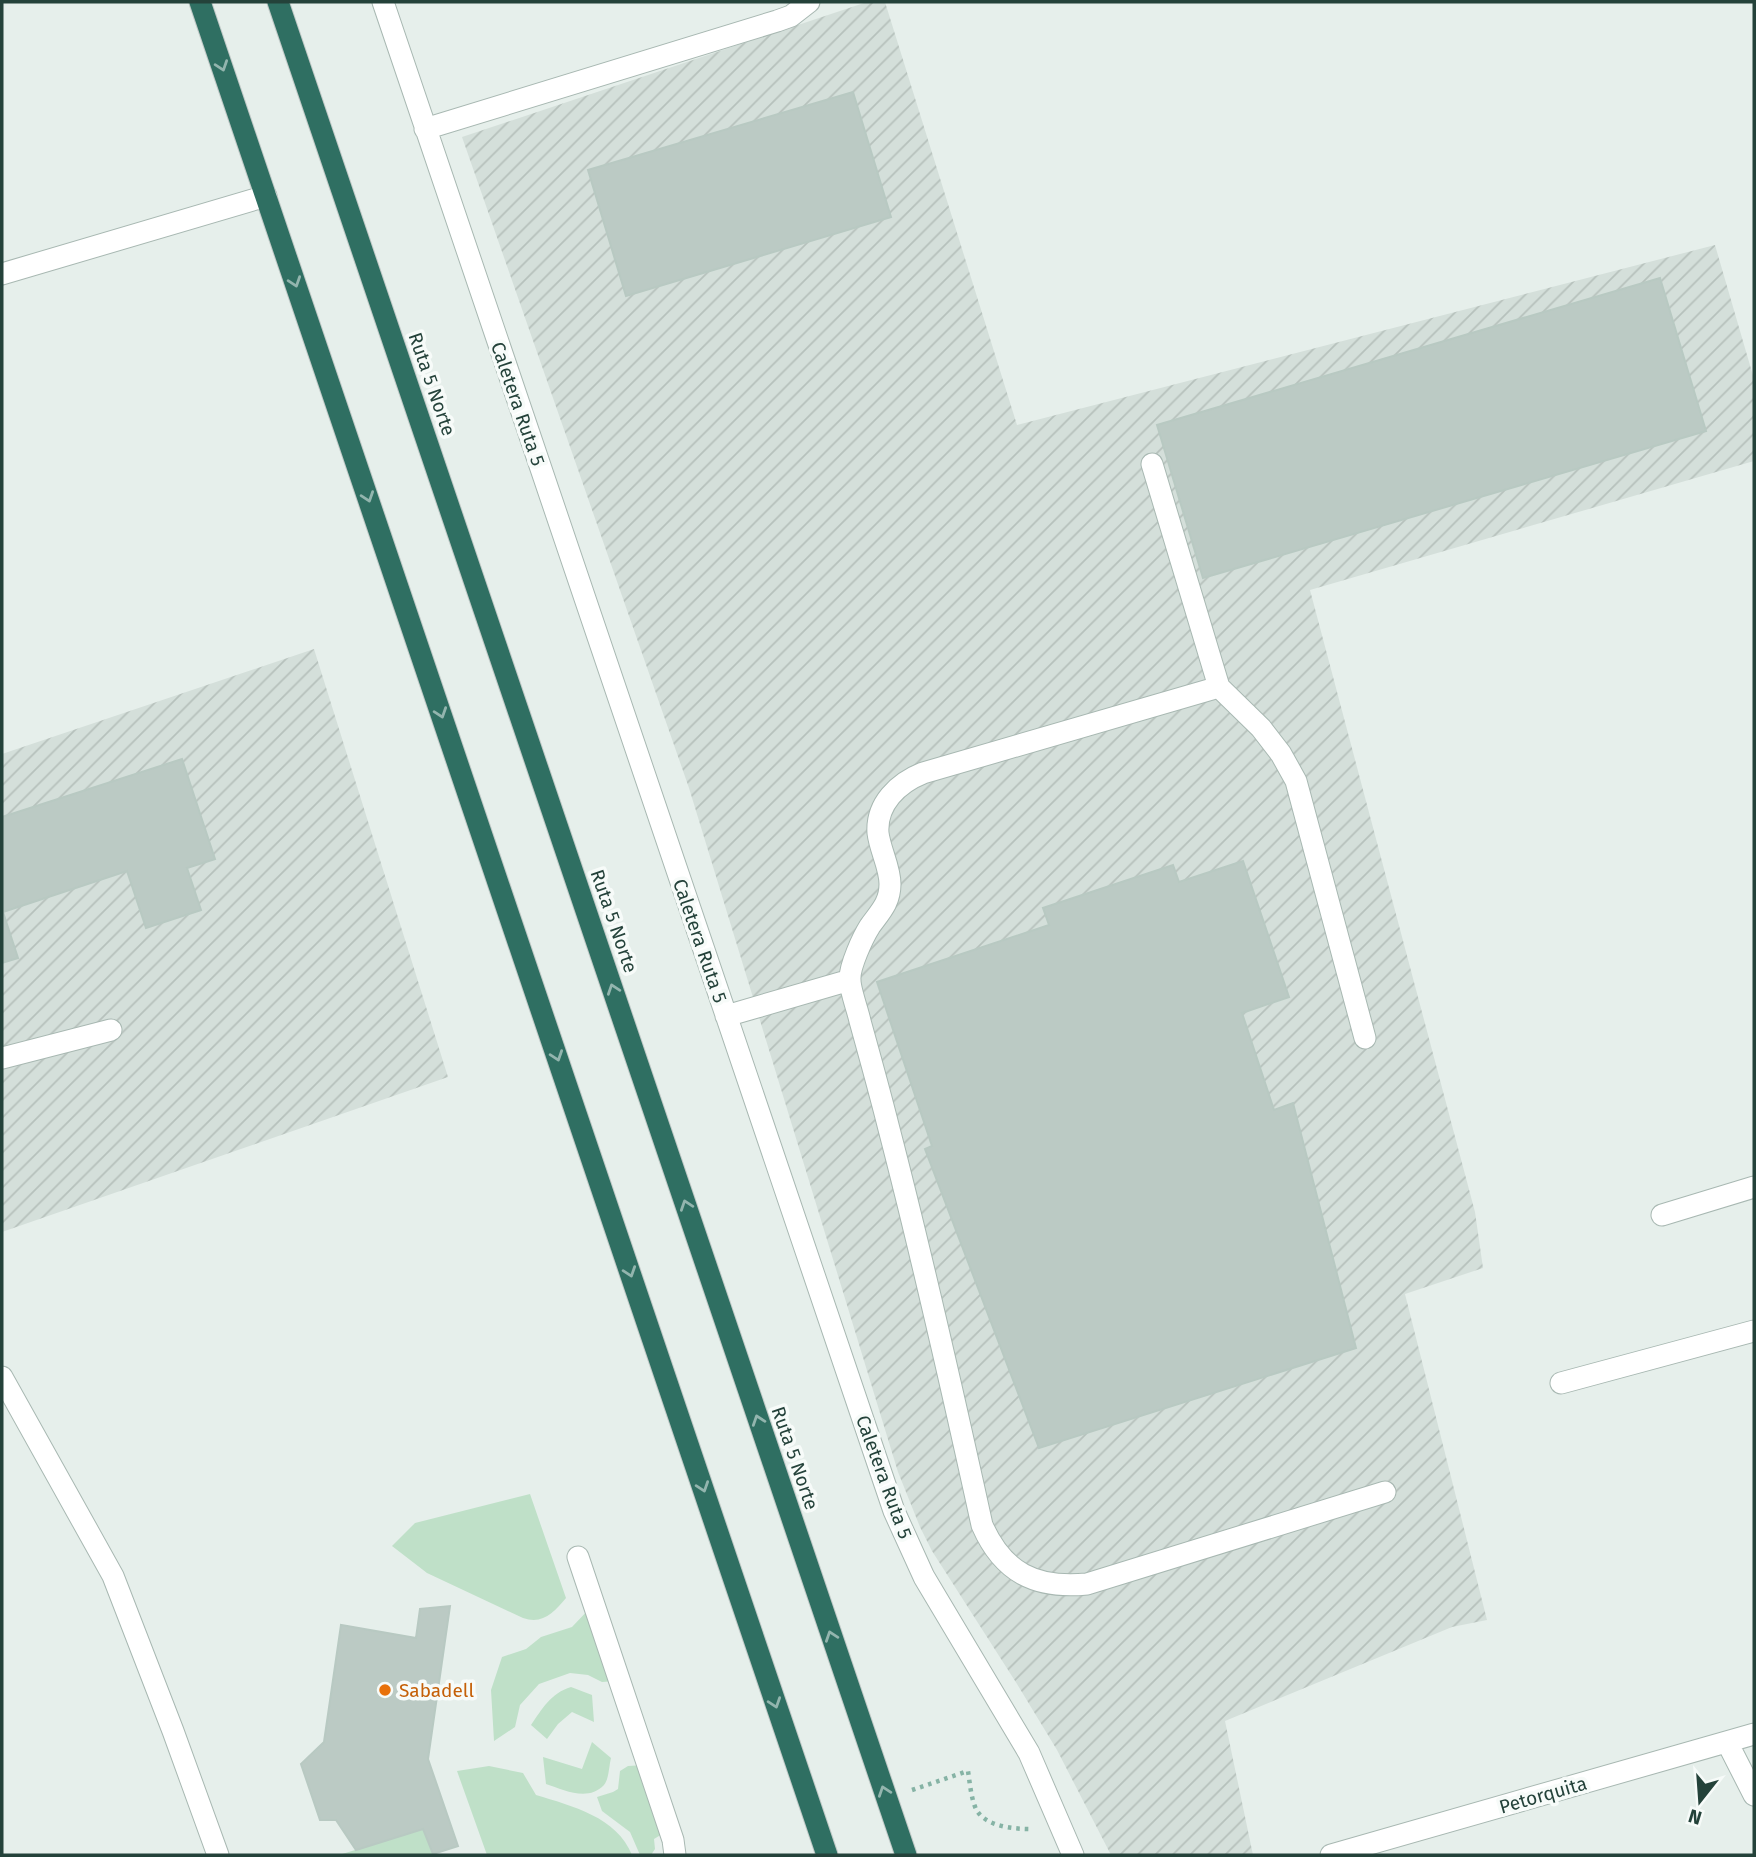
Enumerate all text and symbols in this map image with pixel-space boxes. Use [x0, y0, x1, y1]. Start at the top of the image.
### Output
one-way arrow [214, 60, 228, 72]
one-way arrow [287, 275, 301, 287]
street label: Ruta 5 Norte [404, 329, 460, 439]
street label: Caletera Ruta 5 [486, 339, 550, 469]
one-way arrow [360, 491, 374, 503]
one-way arrow [433, 706, 447, 718]
street label: Ruta 5 Norte [586, 866, 642, 976]
street label: Caletera Ruta 5 [668, 876, 732, 1006]
one-way arrow [607, 983, 621, 996]
one-way arrow [549, 1049, 563, 1062]
one-way arrow [679, 1199, 694, 1211]
one-way arrow [622, 1265, 636, 1277]
street label: Ruta 5 Norte [767, 1403, 823, 1513]
street label: Caletera Ruta 5 [851, 1412, 917, 1542]
one-way arrow [752, 1414, 767, 1426]
one-way arrow [694, 1481, 709, 1493]
one-way arrow [825, 1630, 839, 1642]
place label: Sabadell [399, 1679, 474, 1702]
marker: Sabadell [377, 1682, 393, 1698]
one-way arrow [767, 1696, 781, 1708]
north arrow [1665, 1766, 1735, 1836]
street label: Petorquita [1497, 1772, 1589, 1818]
one-way arrow [878, 1785, 892, 1797]
text: N [1686, 1804, 1705, 1830]

